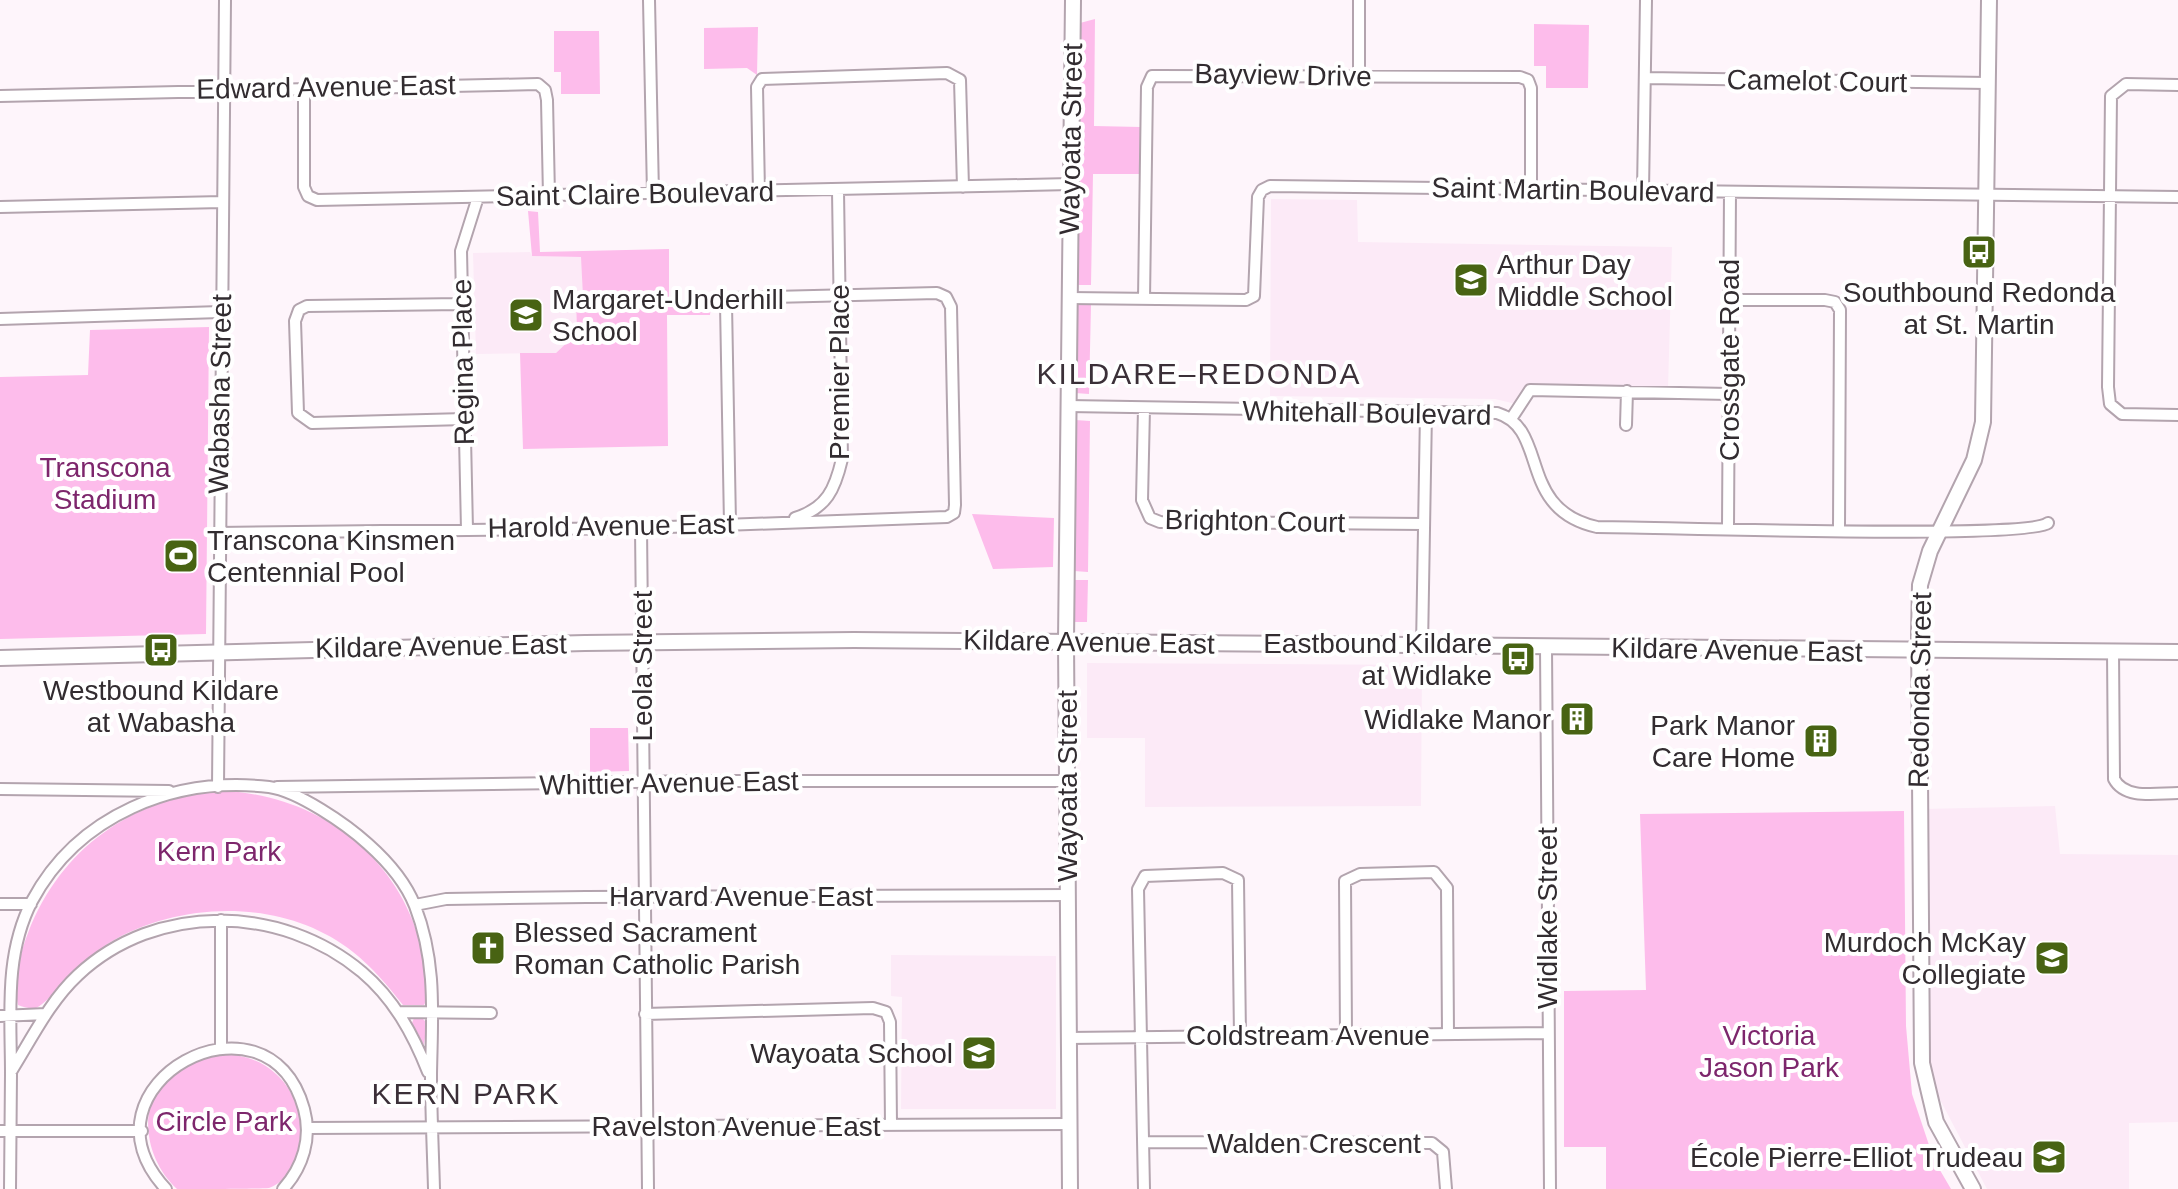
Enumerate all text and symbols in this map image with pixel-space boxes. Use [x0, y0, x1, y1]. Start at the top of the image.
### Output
street label: Wayoata Street [1054, 43, 1088, 235]
street label: Bayview Drive [1194, 58, 1372, 92]
street label: Camelot Court [1726, 64, 1908, 98]
street label: Edward Avenue East [196, 69, 456, 105]
street label: Saint Martin Boulevard [1431, 172, 1715, 208]
street label: Saint Claire Boulevard [495, 176, 775, 212]
bus stop icon: Southbound Redonda at St. Martin [1960, 233, 1998, 271]
place label: Arthur Day Middle School [1497, 249, 1673, 312]
street label: Crossgate Road [1714, 259, 1745, 461]
school or university icon: Arthur Day Middle School [1452, 261, 1490, 299]
place label: Southbound Redonda at St. Martin [1843, 277, 2116, 340]
street label: Regina Place [446, 278, 480, 446]
place label: Margaret-Underhill School [552, 284, 784, 347]
street label: Premier Place [824, 284, 855, 460]
street label: Wabasha Street [203, 294, 237, 494]
school or university icon: Margaret-Underhill School [507, 296, 545, 334]
district label: KILDARE–REDONDA [1036, 357, 1362, 390]
street label: Whitehall Boulevard [1242, 395, 1492, 431]
park label: Transcona Stadium [39, 452, 171, 515]
street label: Brighton Court [1164, 504, 1346, 538]
street label: Harold Avenue East [487, 508, 735, 544]
place label: Transcona Kinsmen Centennial Pool [207, 525, 455, 588]
sports icon: Transcona Kinsmen Centennial Pool [162, 537, 200, 575]
street label: Leola Street [627, 590, 658, 742]
street label: Redonda Street [1903, 591, 1937, 788]
street label: Kildare Avenue East [963, 624, 1215, 660]
street label: Kildare Avenue East [315, 628, 567, 664]
place label: Eastbound Kildare at Widlake [1263, 628, 1492, 691]
bus stop icon: Westbound Kildare at Wabasha [142, 631, 180, 669]
street label: Kildare Avenue East [1611, 632, 1863, 668]
bus stop icon: Eastbound Kildare at Widlake [1499, 640, 1537, 678]
place label: Westbound Kildare at Wabasha [43, 675, 279, 738]
street label: Wayoata Street [1052, 690, 1083, 882]
building icon: Widlake Manor [1558, 700, 1596, 738]
place label: Widlake Manor [1364, 704, 1551, 735]
place label: Park Manor Care Home [1650, 710, 1795, 773]
building icon: Park Manor Care Home [1802, 722, 1840, 760]
street label: Whittier Avenue East [539, 765, 799, 801]
street label: Widlake Street [1532, 827, 1563, 1009]
park label: Kern Park [157, 836, 282, 867]
street label: Harvard Avenue East [609, 881, 873, 912]
place label: Blessed Sacrament Roman Catholic Parish [514, 917, 800, 980]
place label: Murdoch McKay Collegiate [1824, 927, 2026, 990]
church icon: Blessed Sacrament Roman Catholic Parish [469, 929, 507, 967]
school or university icon: Murdoch McKay Collegiate [2033, 939, 2071, 977]
street label: Coldstream Avenue [1186, 1020, 1430, 1051]
park label: Victoria Jason Park [1699, 1020, 1840, 1083]
school or university icon: Wayoata School [960, 1034, 998, 1072]
place label: Wayoata School [750, 1038, 953, 1069]
district label: KERN PARK [371, 1077, 561, 1110]
park label: Circle Park [156, 1106, 293, 1137]
street label: Ravelston Avenue East [591, 1111, 881, 1142]
street label: Walden Crescent [1207, 1128, 1421, 1159]
school or university icon: École Pierre-Elliot Trudeau [2030, 1138, 2068, 1176]
place label: École Pierre-Elliot Trudeau [1690, 1142, 2023, 1173]

